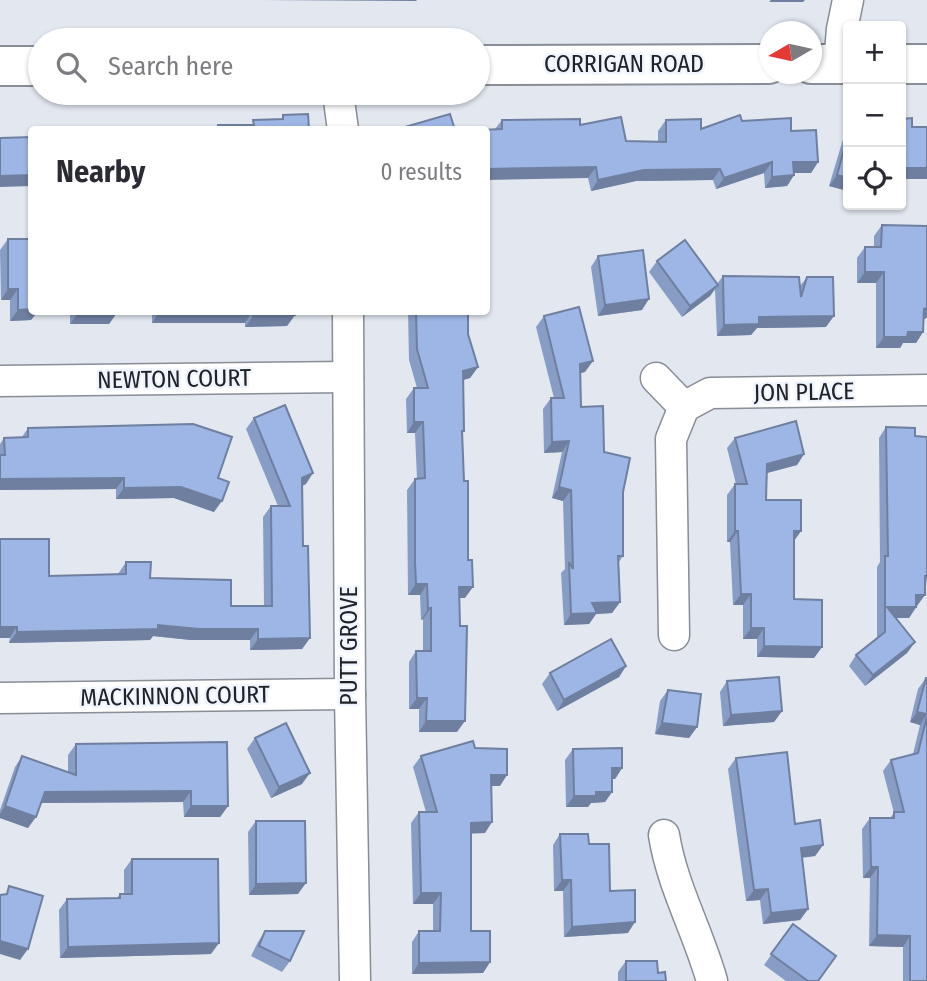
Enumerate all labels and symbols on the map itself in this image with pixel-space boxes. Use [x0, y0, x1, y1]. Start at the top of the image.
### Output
north arrow [759, 21, 822, 84]
street label: CORRIGAN ROAD [544, 50, 704, 78]
street label: NEWTON COURT [97, 364, 251, 394]
street label: JON PLACE [753, 377, 855, 407]
street label: PUTT GROVE [335, 586, 363, 706]
street label: MACKINNON COURT [80, 680, 270, 712]

